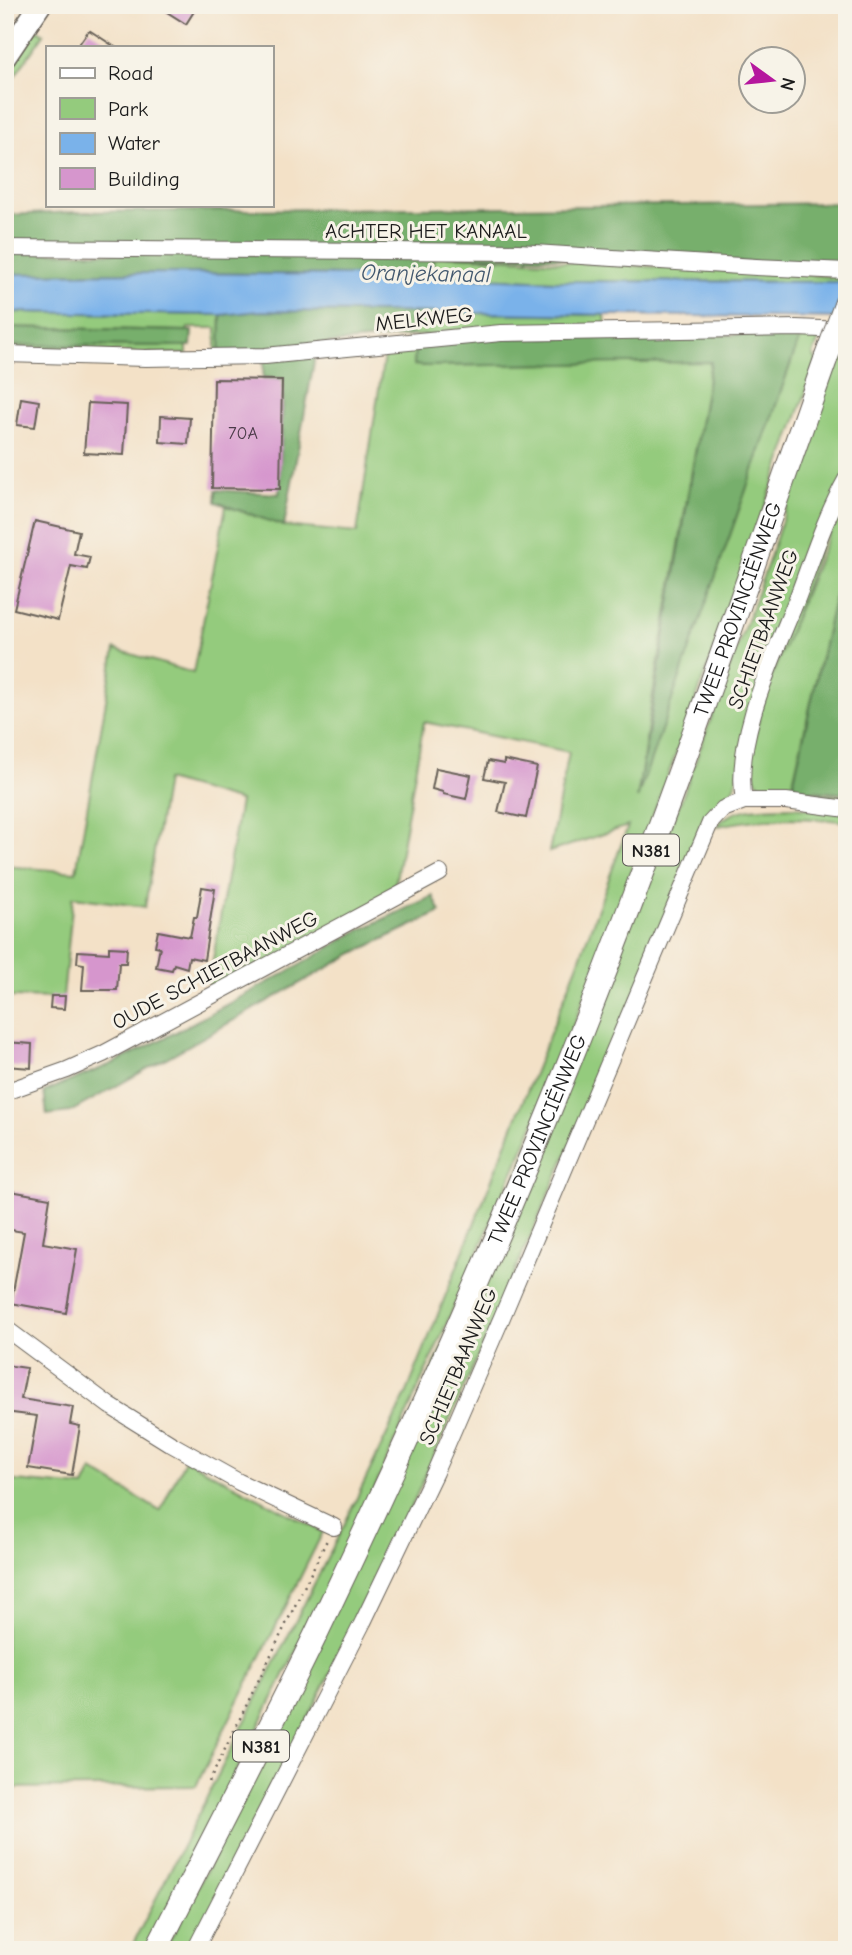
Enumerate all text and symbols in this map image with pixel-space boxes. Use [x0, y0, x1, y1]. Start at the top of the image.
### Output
legend [46, 46, 273, 206]
north arrow [736, 46, 806, 116]
text: Road [108, 61, 153, 85]
text: N [775, 75, 800, 93]
text: Park [108, 97, 148, 121]
text: Water [108, 131, 161, 155]
text: Building [108, 167, 180, 191]
street label: ACHTER HET KANAAL [325, 219, 527, 243]
water label: Oranjekanaal [361, 259, 492, 288]
street label: MELKWEG [374, 302, 474, 336]
house number: 70A [228, 423, 258, 444]
street label: TWEE PROVINCIËNWEG [689, 499, 786, 720]
street label: SCHIETBAANWEG [723, 546, 803, 712]
road number: N381 [623, 834, 679, 866]
street label: OUDE SCHIETBAANWEG [108, 906, 322, 1034]
street label: TWEE PROVINCIËNWEG [483, 1031, 591, 1248]
street label: SCHIETBAANWEG [414, 1284, 502, 1448]
road number: N381 [233, 1730, 289, 1762]

